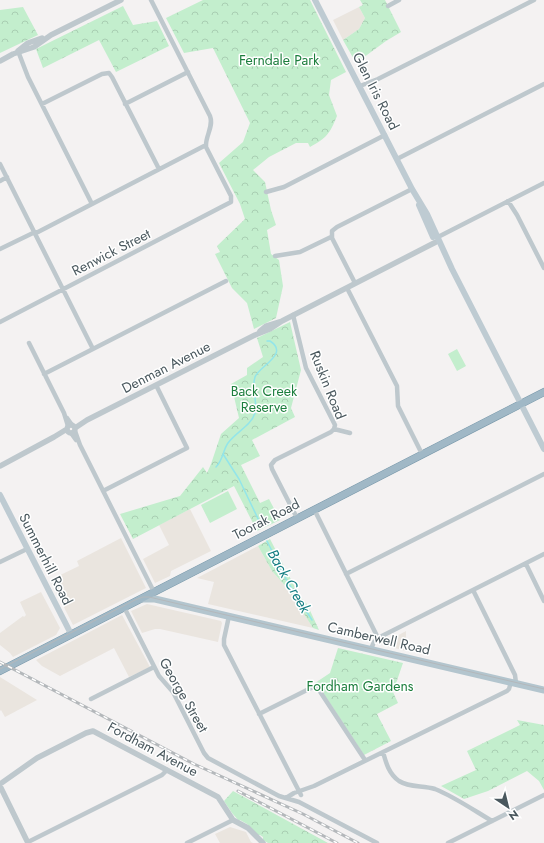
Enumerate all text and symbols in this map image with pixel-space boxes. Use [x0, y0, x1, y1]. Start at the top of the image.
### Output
street label: Glen Iris Road [348, 49, 404, 133]
park label: Ferndale Park [239, 50, 320, 70]
street label: Renwick Street [68, 223, 154, 280]
street label: Denman Avenue [118, 336, 214, 398]
street label: Ruskin Road [305, 348, 351, 422]
park label: Back Creek Reserve [231, 381, 298, 417]
street label: Toorak Road [229, 494, 303, 544]
street label: Summerhill Road [14, 510, 78, 608]
water label: Back Creek [262, 545, 316, 618]
street label: Camberwell Road [326, 616, 432, 660]
street label: George Street [155, 654, 214, 737]
park label: Fordham Gardens [307, 676, 414, 696]
street label: Fordham Avenue [104, 717, 202, 781]
north arrow [488, 787, 528, 827]
text: N [506, 806, 522, 824]

